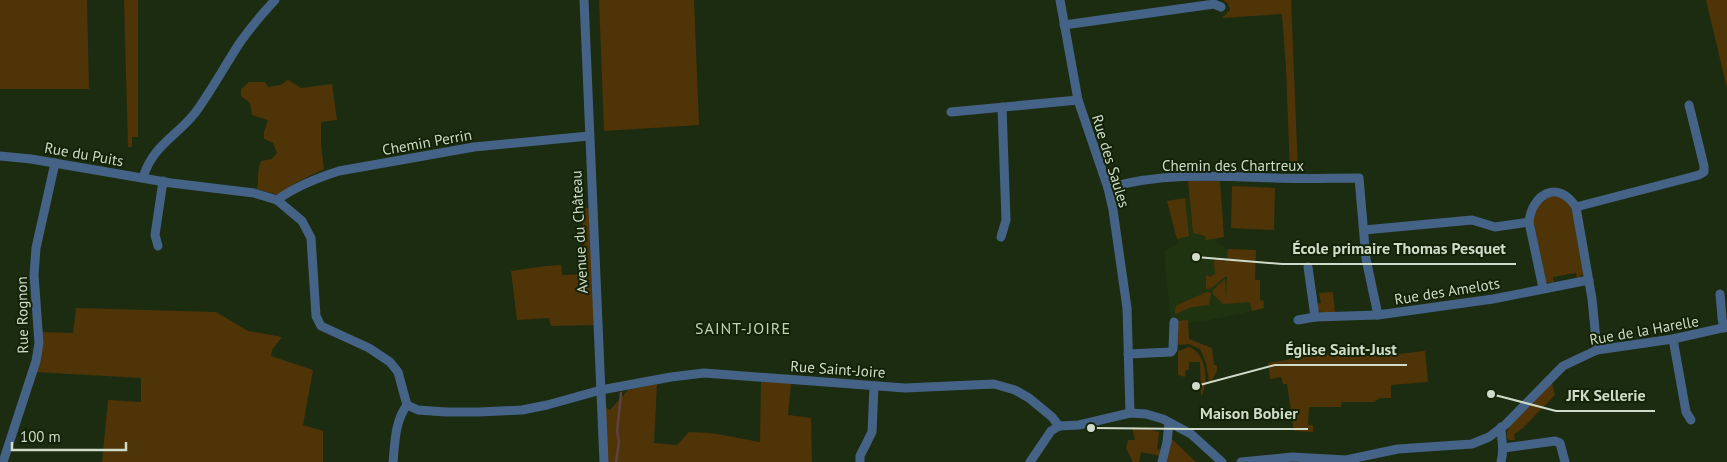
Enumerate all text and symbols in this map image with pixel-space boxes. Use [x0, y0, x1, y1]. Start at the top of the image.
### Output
street label: Rue des Saules [1088, 112, 1134, 210]
street label: Chemin Perrin [381, 125, 473, 159]
street label: Rue du Puits [43, 138, 125, 170]
street label: Chemin des Chartreux [1162, 156, 1304, 175]
street label: Avenue du Château [566, 170, 592, 294]
callout: École primaire Thomas Pesquet [1282, 233, 1516, 264]
text: École primaire Thomas Pesquet [1292, 238, 1506, 258]
street label: Rue des Amelots [1393, 273, 1501, 309]
street label: Rue Rognon [12, 276, 32, 354]
street label: Rue de la Harelle [1588, 311, 1700, 349]
district label: SAINT-JOIRE [695, 318, 791, 338]
callout: Église Saint-Just [1275, 334, 1407, 365]
text: Église Saint-Just [1285, 339, 1397, 359]
street label: Rue Saint-Joire [790, 356, 886, 382]
callout: JFK Sellerie [1556, 380, 1655, 411]
text: JFK Sellerie [1565, 385, 1646, 405]
callout: Maison Bobier [1190, 398, 1308, 429]
text: Maison Bobier [1200, 403, 1298, 423]
scale bar [12, 420, 126, 452]
text: 100 m [20, 427, 61, 446]

